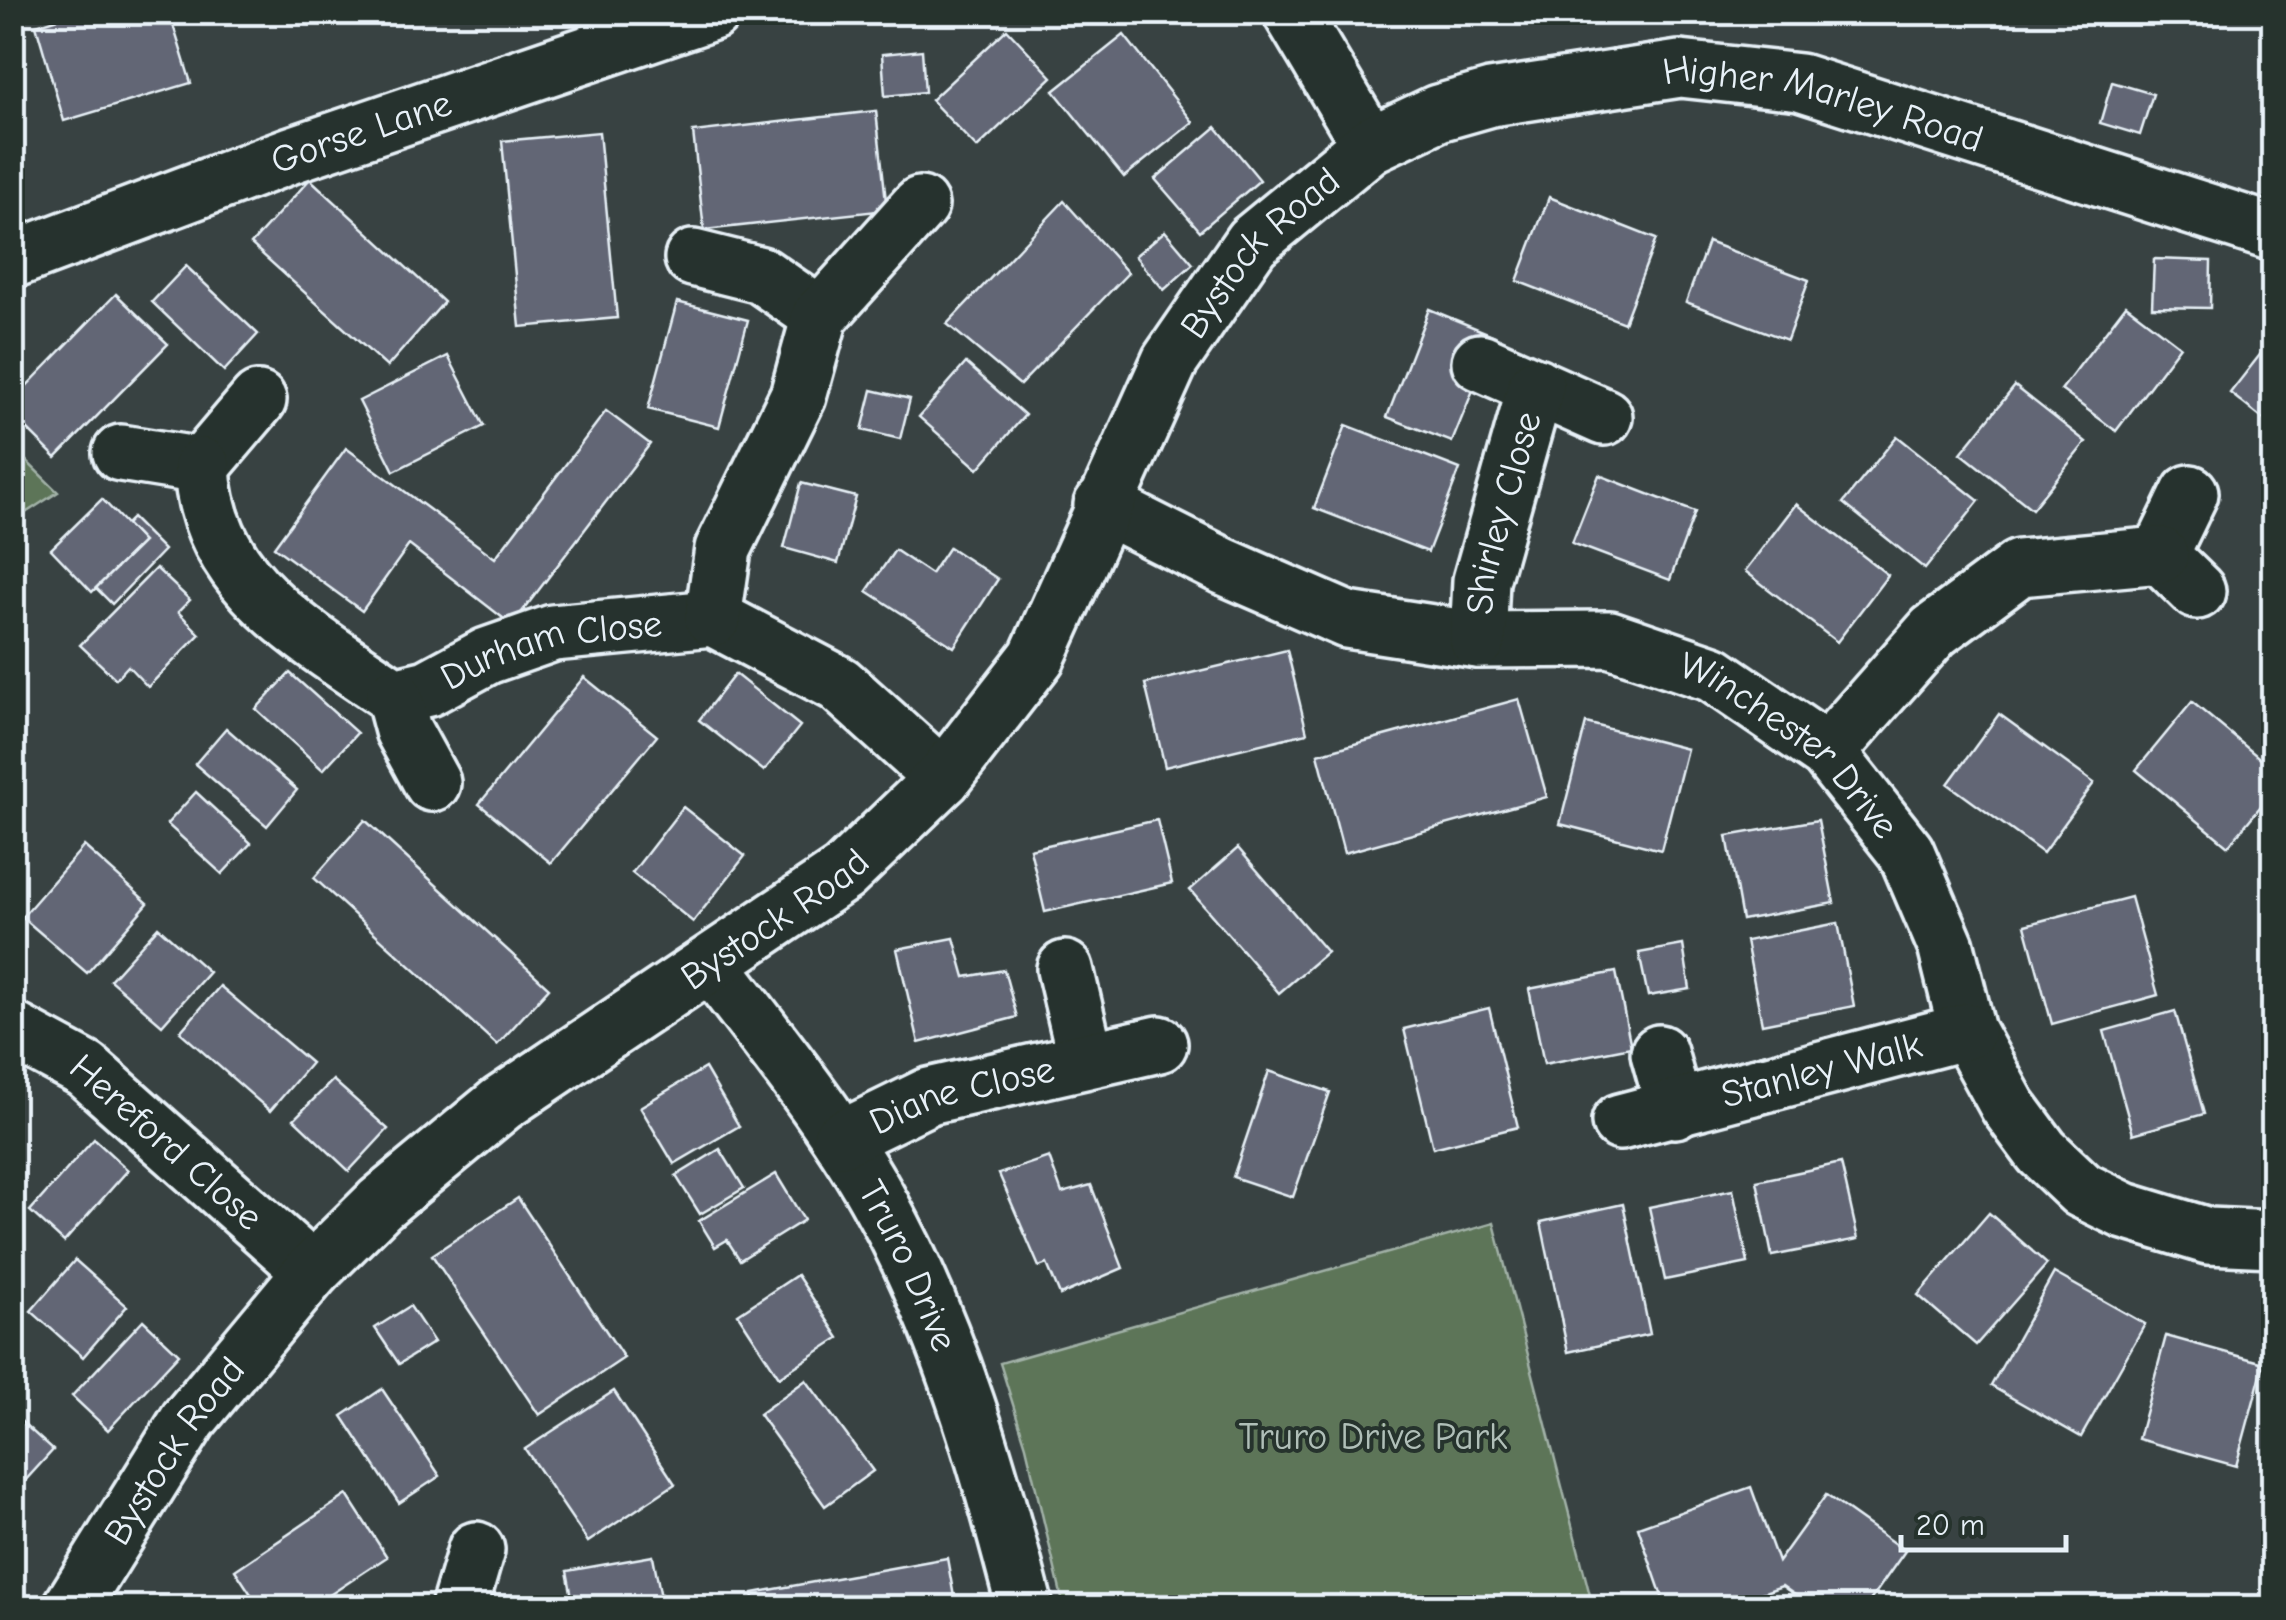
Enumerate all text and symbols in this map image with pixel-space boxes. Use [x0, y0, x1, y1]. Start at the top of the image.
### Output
street label: Higher Marley Road [1660, 47, 1988, 162]
street label: Gorse Lane [265, 81, 457, 184]
street label: Bystock Road [1171, 158, 1349, 347]
street label: Shirley Close [1458, 407, 1551, 615]
street label: Durham Close [433, 602, 664, 700]
street label: Winchester Drive [1674, 643, 1907, 847]
street label: Bystock Road [673, 840, 878, 1000]
street label: Stanley Walk [1717, 1023, 1927, 1118]
street label: Hereford Close [61, 1045, 271, 1240]
street label: Diane Close [863, 1047, 1059, 1145]
street label: Truro Drive [849, 1173, 966, 1357]
street label: Bystock Road [95, 1349, 254, 1553]
park label: Truro Drive Park [1239, 1415, 1508, 1459]
scale bar [1901, 1490, 2066, 1552]
text: 20 m [1916, 1508, 1985, 1543]

